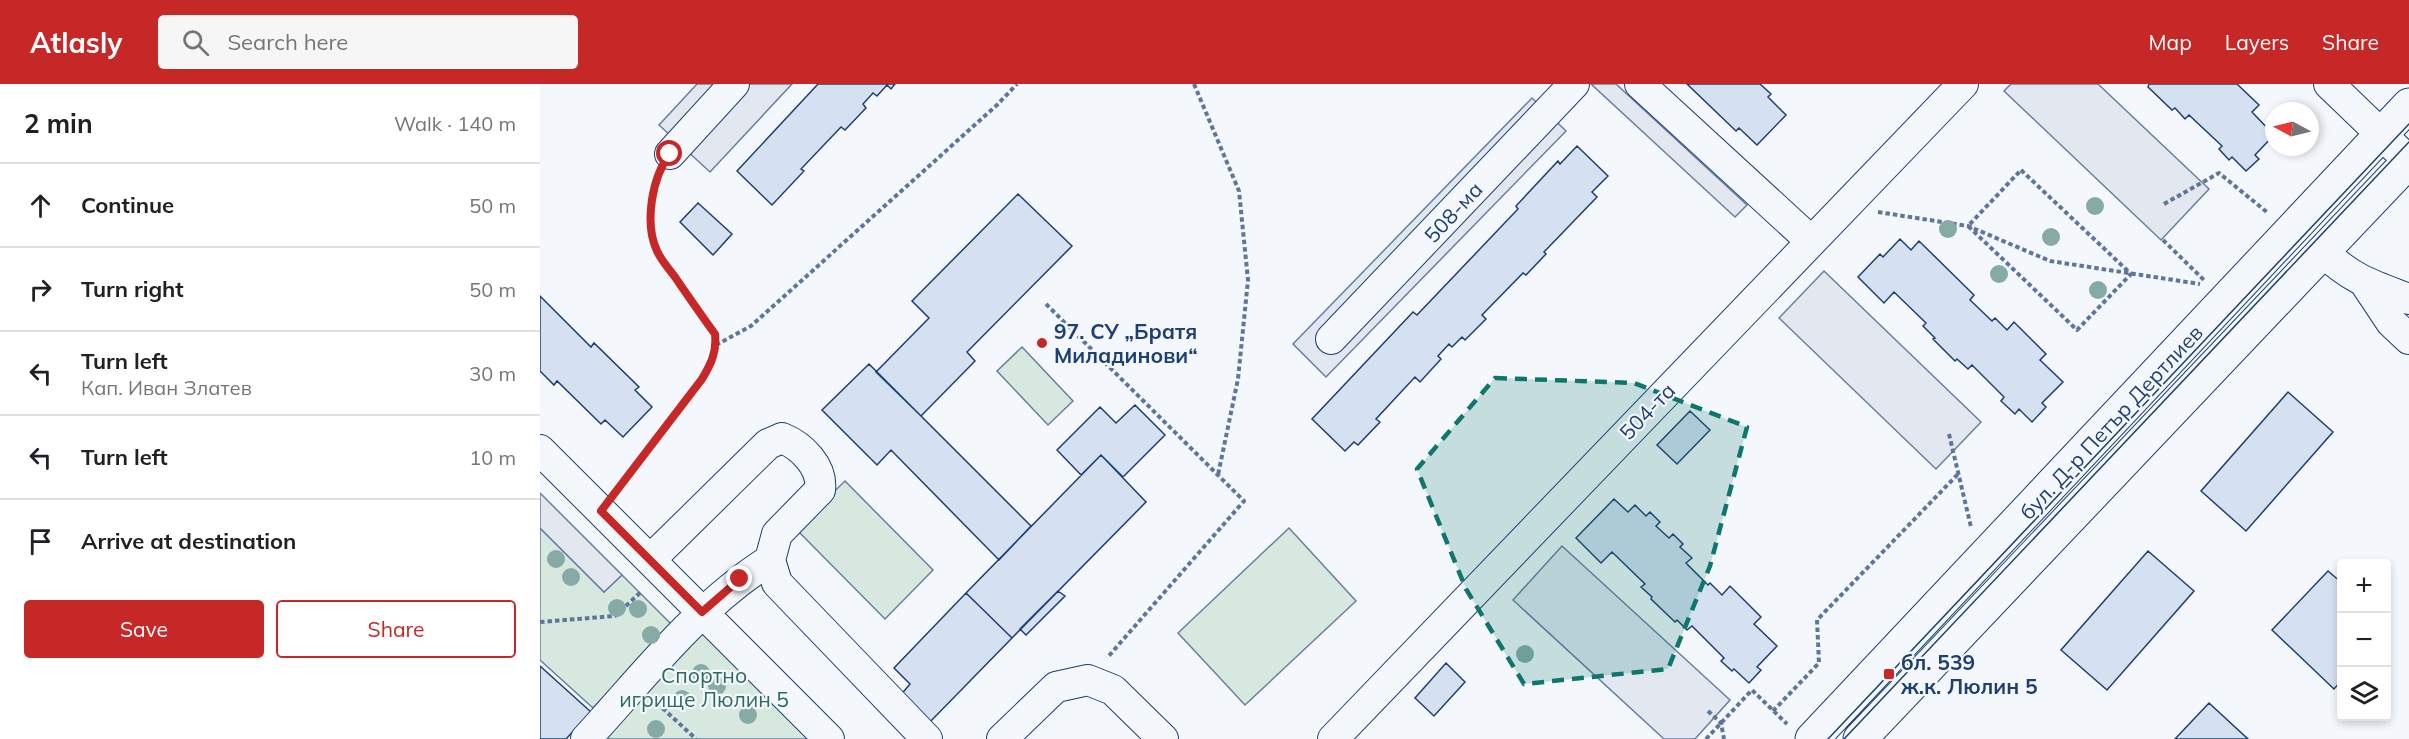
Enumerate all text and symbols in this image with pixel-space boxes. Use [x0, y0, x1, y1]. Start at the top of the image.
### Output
search box [158, 15, 578, 69]
text: Atlasly [30, 25, 122, 60]
icon: search [179, 26, 212, 59]
text: Search here [227, 28, 348, 56]
text: Map [2149, 29, 2192, 55]
text: Layers [2225, 29, 2289, 55]
text: Share [2322, 29, 2379, 55]
north arrow [2265, 102, 2319, 156]
text: 2 min [24, 107, 93, 140]
text: Walk · 140 m [394, 111, 516, 136]
route start [656, 140, 682, 166]
street label: 508-ма [1418, 176, 1488, 248]
icon: ahead [24, 189, 57, 222]
text: Continue [81, 191, 174, 219]
text: 50 m [469, 193, 516, 218]
icon: right [24, 273, 57, 306]
text: Turn right [81, 275, 184, 303]
text: 50 m [469, 277, 516, 302]
place label: 97. СУ „Братя Миладинови“ [1054, 318, 1198, 368]
street label: бул. Д-р Петър Дертлиев [2014, 319, 2208, 525]
marker: 97. СУ „Братя Миладинови“ [1035, 336, 1049, 350]
text: Turn left [81, 347, 168, 375]
icon: left [24, 357, 57, 390]
text: 30 m [469, 361, 516, 386]
text: Кап. Иван Златев [81, 375, 252, 400]
street label: 504-та [1614, 377, 1680, 445]
icon: left [24, 441, 57, 474]
text: Turn left [81, 443, 168, 471]
text: 10 m [469, 445, 516, 470]
icon: arrive [24, 525, 57, 558]
text: Arrive at destination [81, 527, 296, 555]
map controls [2337, 559, 2391, 721]
button: + [2337, 559, 2391, 613]
route end [726, 565, 752, 591]
button: Save [24, 600, 264, 658]
button: Share [276, 600, 516, 658]
button: − [2337, 613, 2391, 667]
place label: бл. 539 ж.к. Люлин 5 [1900, 649, 2038, 699]
park label: Спортно игрище Люлин 5 [619, 662, 789, 712]
marker: бл. 539 ж.к. Люлин 5 [1882, 667, 1896, 681]
button: layers [2337, 667, 2391, 721]

